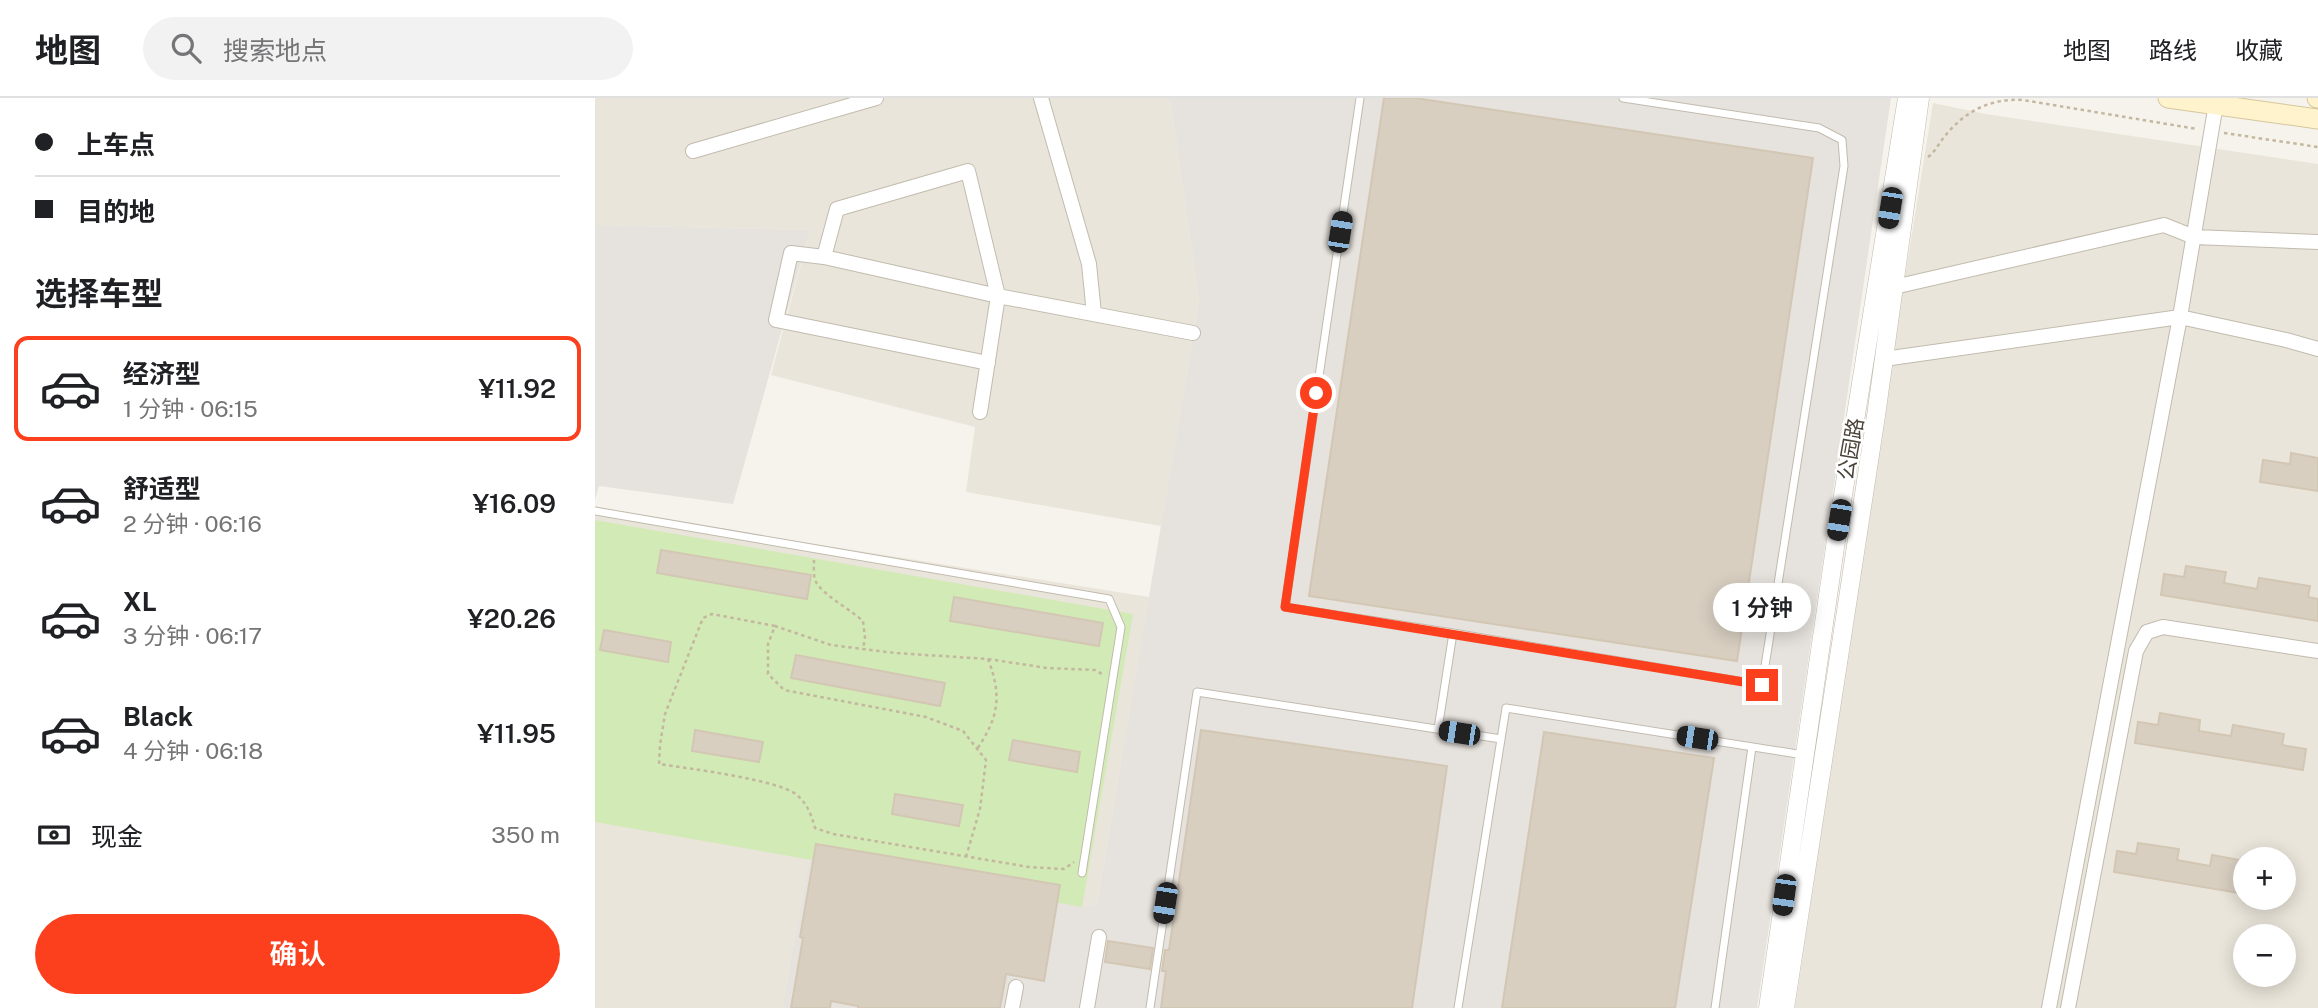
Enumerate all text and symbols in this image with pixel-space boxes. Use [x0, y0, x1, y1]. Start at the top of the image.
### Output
search box [143, 17, 633, 80]
icon: search [167, 29, 205, 67]
text: 地图 [35, 31, 101, 69]
text: 搜索地点 [223, 35, 327, 66]
text: 地图 [2063, 36, 2111, 64]
text: 路线 [2149, 36, 2197, 64]
text: 收藏 [2235, 36, 2283, 64]
text: 上车点 [77, 129, 155, 160]
car [1877, 186, 1904, 230]
text: 目的地 [77, 196, 155, 227]
car [1327, 210, 1354, 254]
text: 选择车型 [35, 275, 163, 312]
icon: car [39, 357, 102, 420]
text: 经济型 [123, 358, 201, 389]
text: ¥11.92 [478, 373, 556, 404]
route start [1300, 377, 1332, 409]
text: 1 分钟 · 06:15 [123, 395, 258, 422]
street label: 公园路 [1833, 416, 1868, 482]
icon: car [39, 472, 102, 535]
text: 舒适型 [123, 473, 201, 504]
text: ¥16.09 [472, 488, 556, 519]
car [1826, 498, 1853, 542]
text: 2 分钟 · 06:16 [123, 510, 262, 537]
callout: 1 分钟 [1713, 584, 1811, 632]
text: XL [123, 586, 157, 617]
icon: car [39, 587, 102, 650]
text: 1 分钟 [1732, 594, 1793, 621]
text: ¥20.26 [467, 603, 556, 634]
text: 3 分钟 · 06:17 [123, 622, 262, 649]
route end [1746, 669, 1778, 701]
text: Black [123, 701, 193, 732]
icon: car [39, 702, 102, 765]
text: ¥11.95 [477, 718, 556, 749]
car [1437, 719, 1482, 747]
car [1675, 724, 1720, 752]
text: 4 分钟 · 06:18 [123, 737, 263, 764]
icon: cash [35, 816, 73, 854]
text: 现金 [91, 821, 143, 852]
text: 350 m [491, 821, 560, 848]
map controls [2233, 847, 2296, 987]
button: + [2233, 847, 2296, 910]
car [1771, 873, 1798, 917]
car [1152, 881, 1179, 925]
button: 确认 [35, 914, 560, 994]
button: − [2233, 924, 2296, 987]

